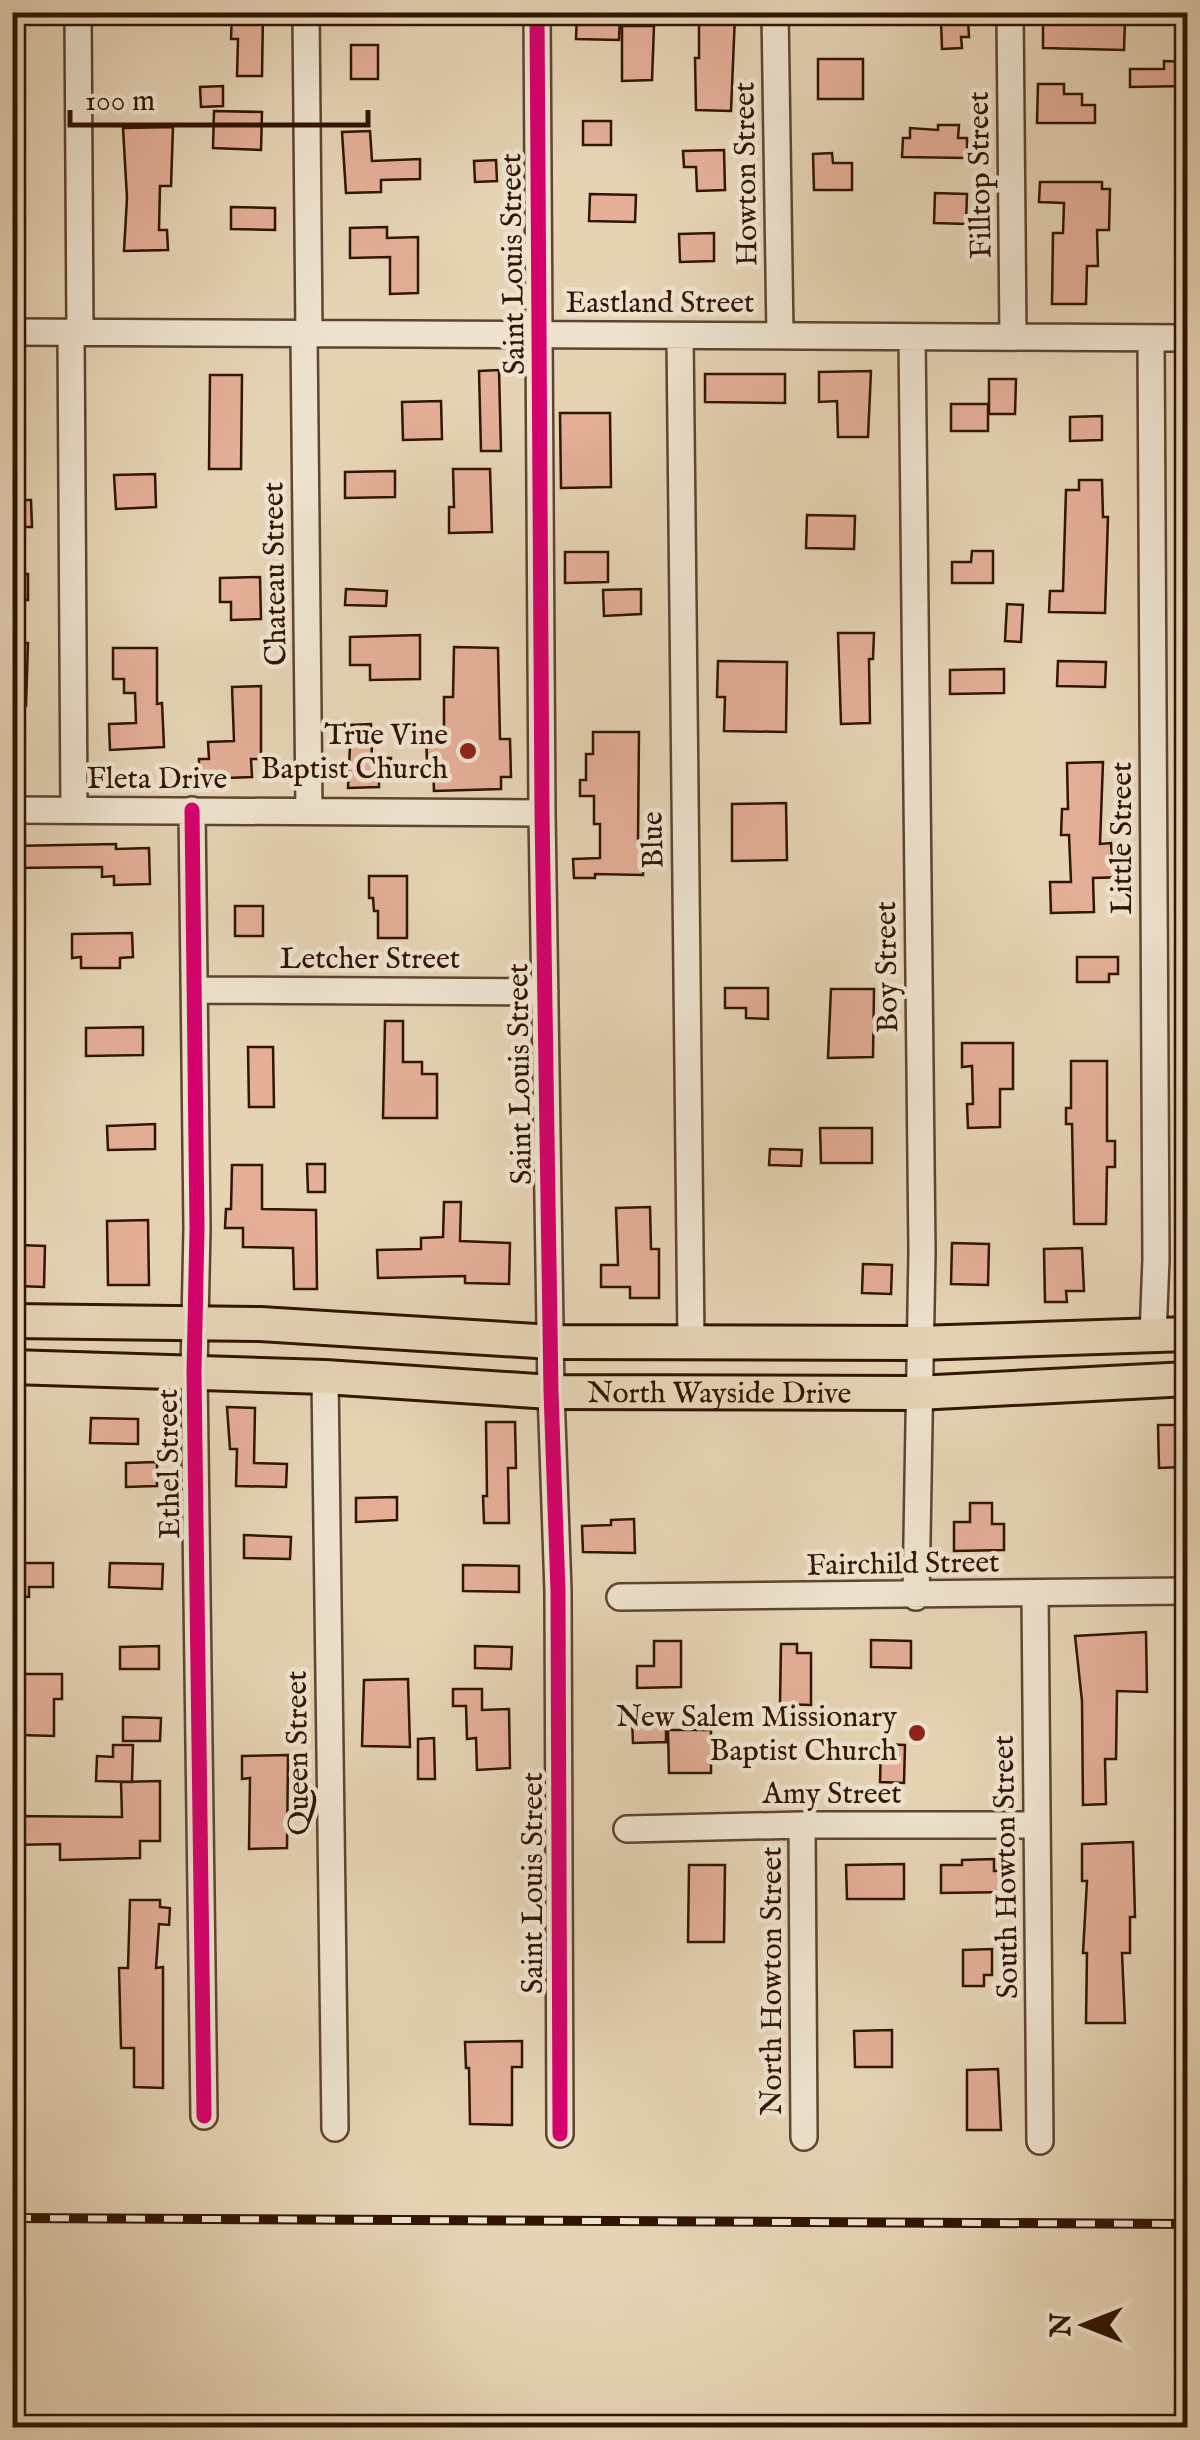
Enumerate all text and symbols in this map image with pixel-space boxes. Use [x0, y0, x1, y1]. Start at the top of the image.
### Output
scale bar [70, 65, 368, 127]
street label: Howton Street [726, 82, 768, 266]
text: 100 m [85, 83, 155, 121]
street label: Filltop Street [961, 91, 1001, 259]
street label: Saint Louis Street [493, 153, 535, 375]
street label: Eastland Street [566, 285, 754, 323]
street label: Chateau Street [255, 482, 297, 666]
place label: True Vine Baptist Church [261, 717, 448, 789]
marker: True Vine Baptist Church [457, 740, 479, 762]
street label: Fleta Drive [87, 761, 227, 799]
street label: Little Street [1104, 762, 1142, 914]
street label: Blue [635, 811, 673, 869]
street label: Boy Street [868, 901, 908, 1033]
street label: Letcher Street [280, 941, 460, 979]
street label: Saint Louis Street [500, 963, 542, 1185]
street label: North Wayside Drive [587, 1375, 851, 1414]
street label: Ethel Street [150, 1389, 190, 1539]
street label: Fairchild Street [806, 1544, 1000, 1586]
street label: Queen Street [279, 1670, 319, 1836]
place label: New Salem Missionary Baptist Church [616, 1699, 897, 1771]
marker: New Salem Missionary Baptist Church [906, 1722, 928, 1744]
street label: South Howton Street [986, 1735, 1028, 1999]
street label: Saint Louis Street [515, 1772, 553, 1994]
street label: Amy Street [761, 1776, 902, 1814]
street label: North Howton Street [754, 1846, 792, 2116]
north arrow [1035, 2275, 1135, 2375]
text: N [1045, 2313, 1080, 2338]

